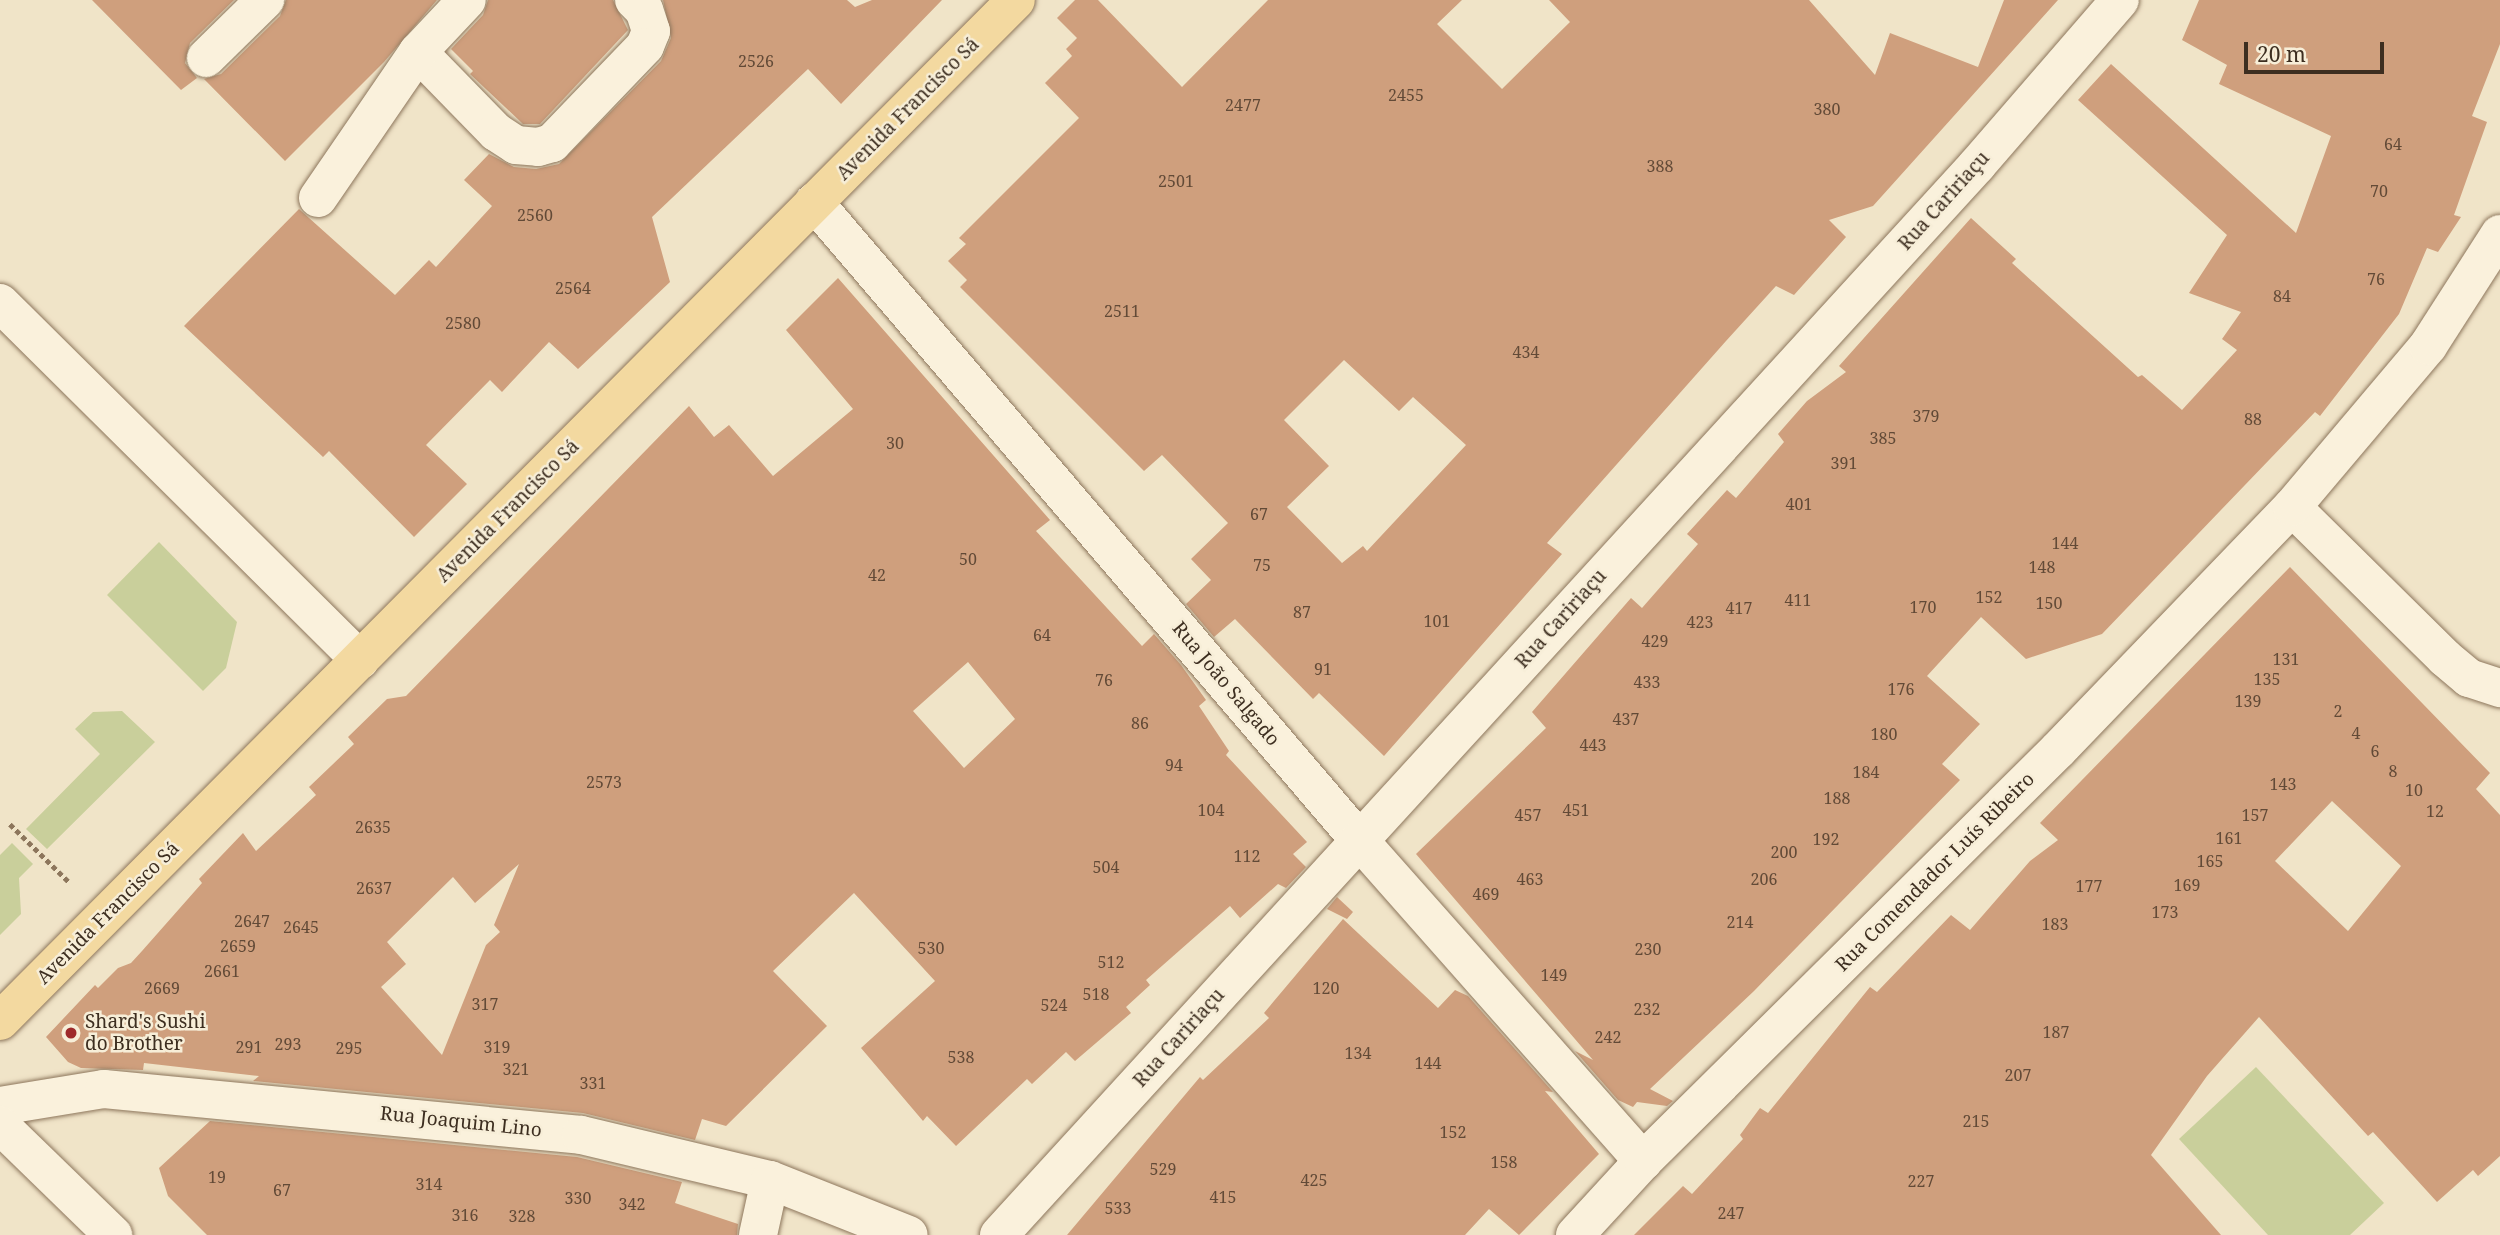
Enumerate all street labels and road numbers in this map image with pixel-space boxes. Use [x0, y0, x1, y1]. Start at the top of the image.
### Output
street label: Avenida Francisco Sá [832, 33, 984, 185]
street label: Rua Caririaçu [1894, 147, 1994, 255]
street label: Avenida Francisco Sá [432, 435, 584, 587]
street label: Rua Caririaçu [1511, 565, 1611, 673]
street label: Rua João Salgado [1167, 617, 1285, 751]
street label: Rua Comendador Luís Ribeiro [1831, 768, 2039, 976]
street label: Avenida Francisco Sá [32, 837, 184, 989]
street label: Rua Caririaçu [1129, 984, 1229, 1092]
street label: Rua Joaquim Lino [379, 1102, 543, 1142]

